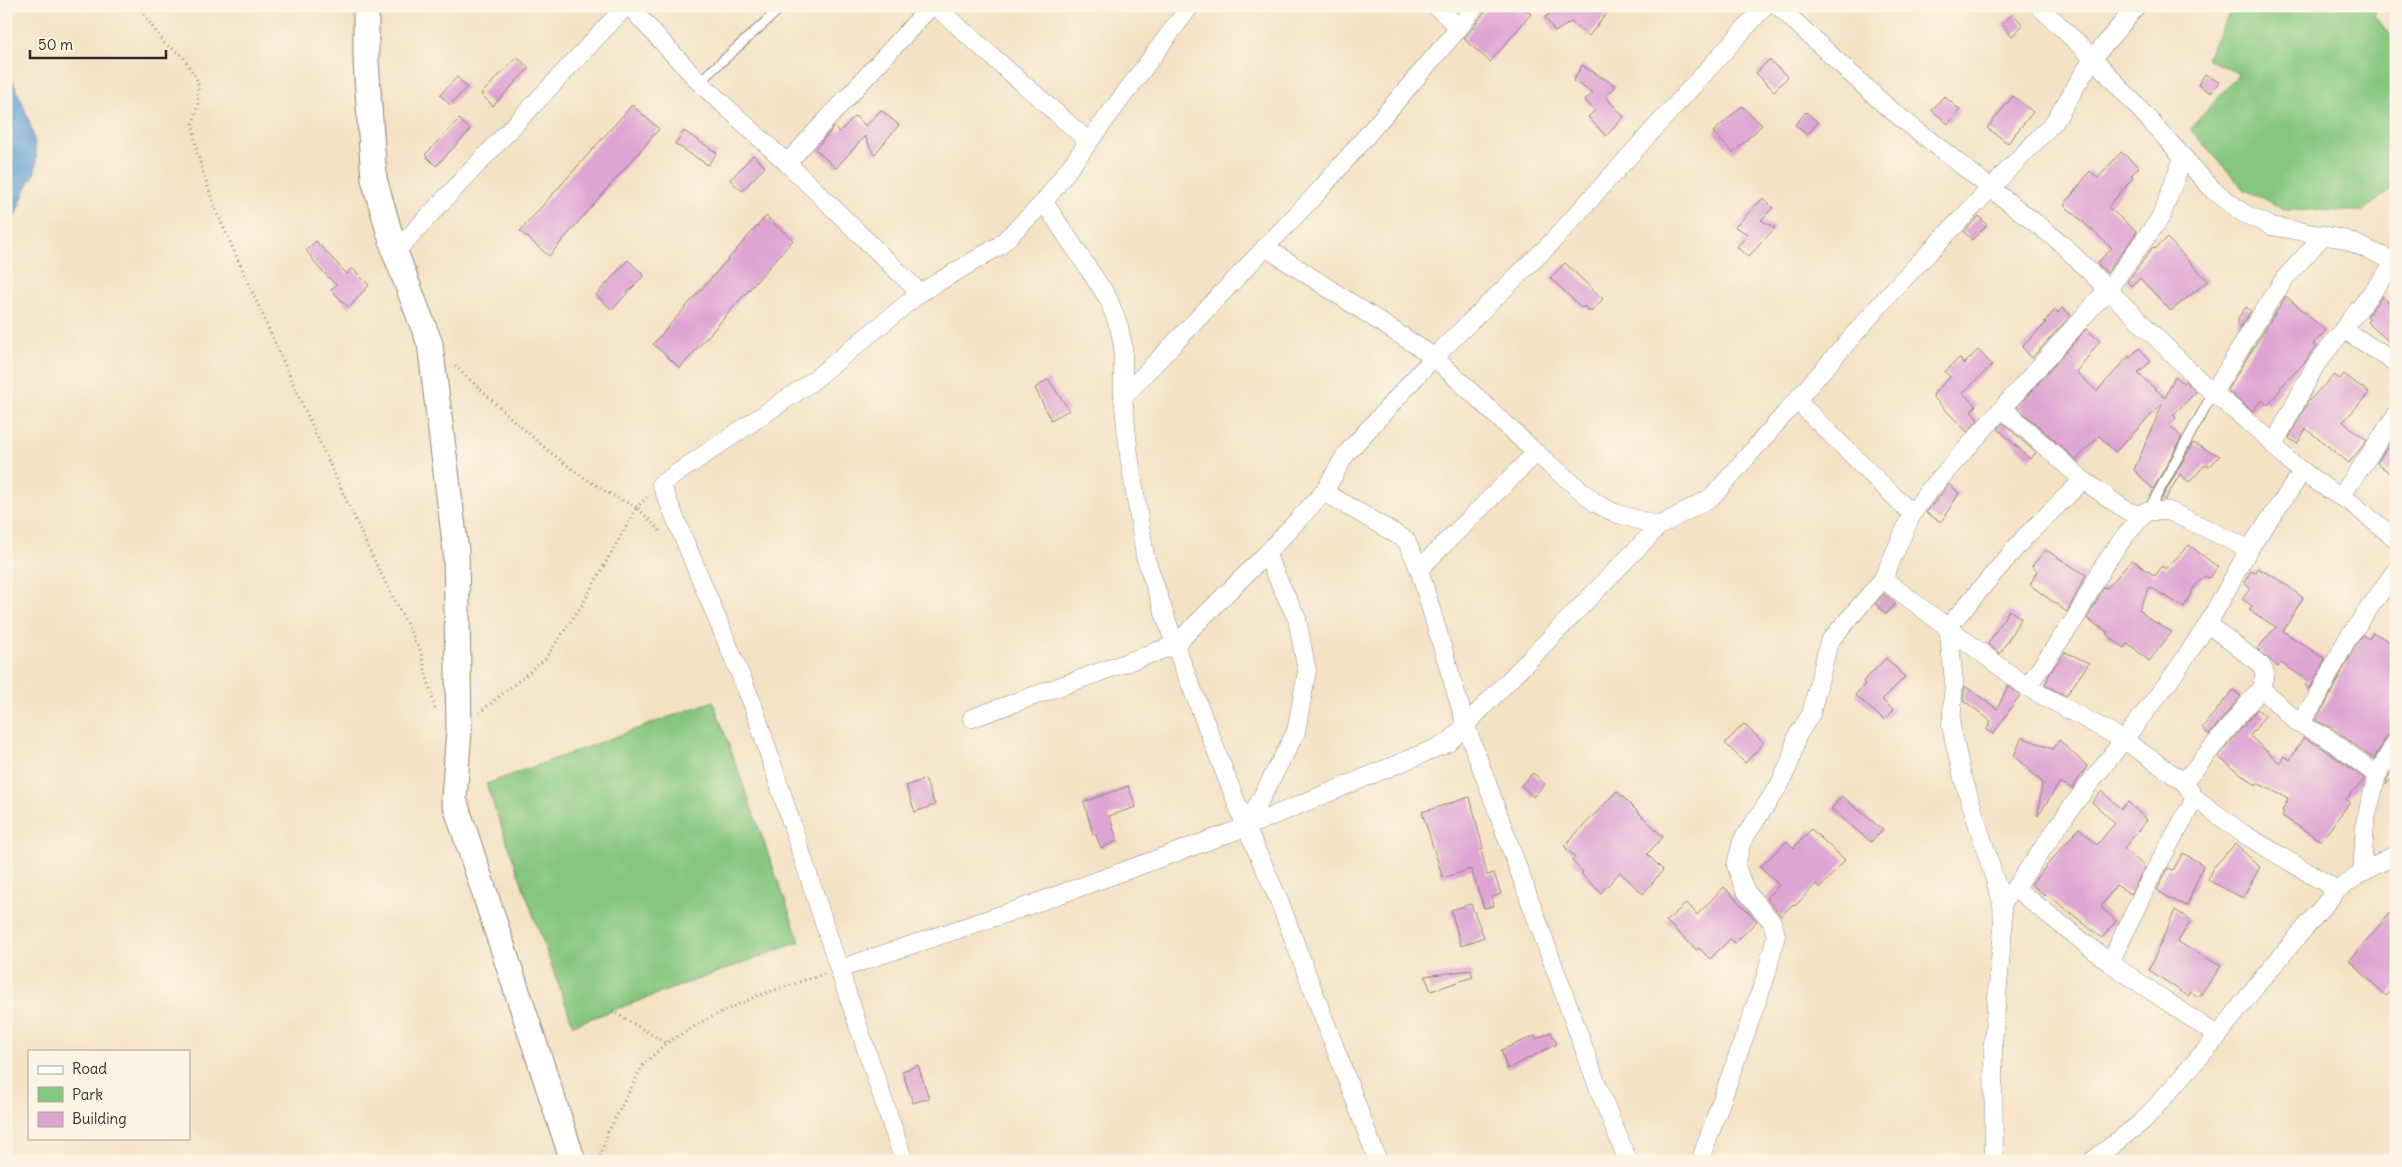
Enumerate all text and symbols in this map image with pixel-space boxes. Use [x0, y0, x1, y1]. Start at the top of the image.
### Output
scale bar [30, 28, 166, 60]
text: 50 m [38, 35, 73, 54]
legend [28, 1050, 190, 1140]
text: Road [72, 1059, 107, 1078]
text: Park [72, 1085, 103, 1104]
text: Building [72, 1109, 127, 1128]

